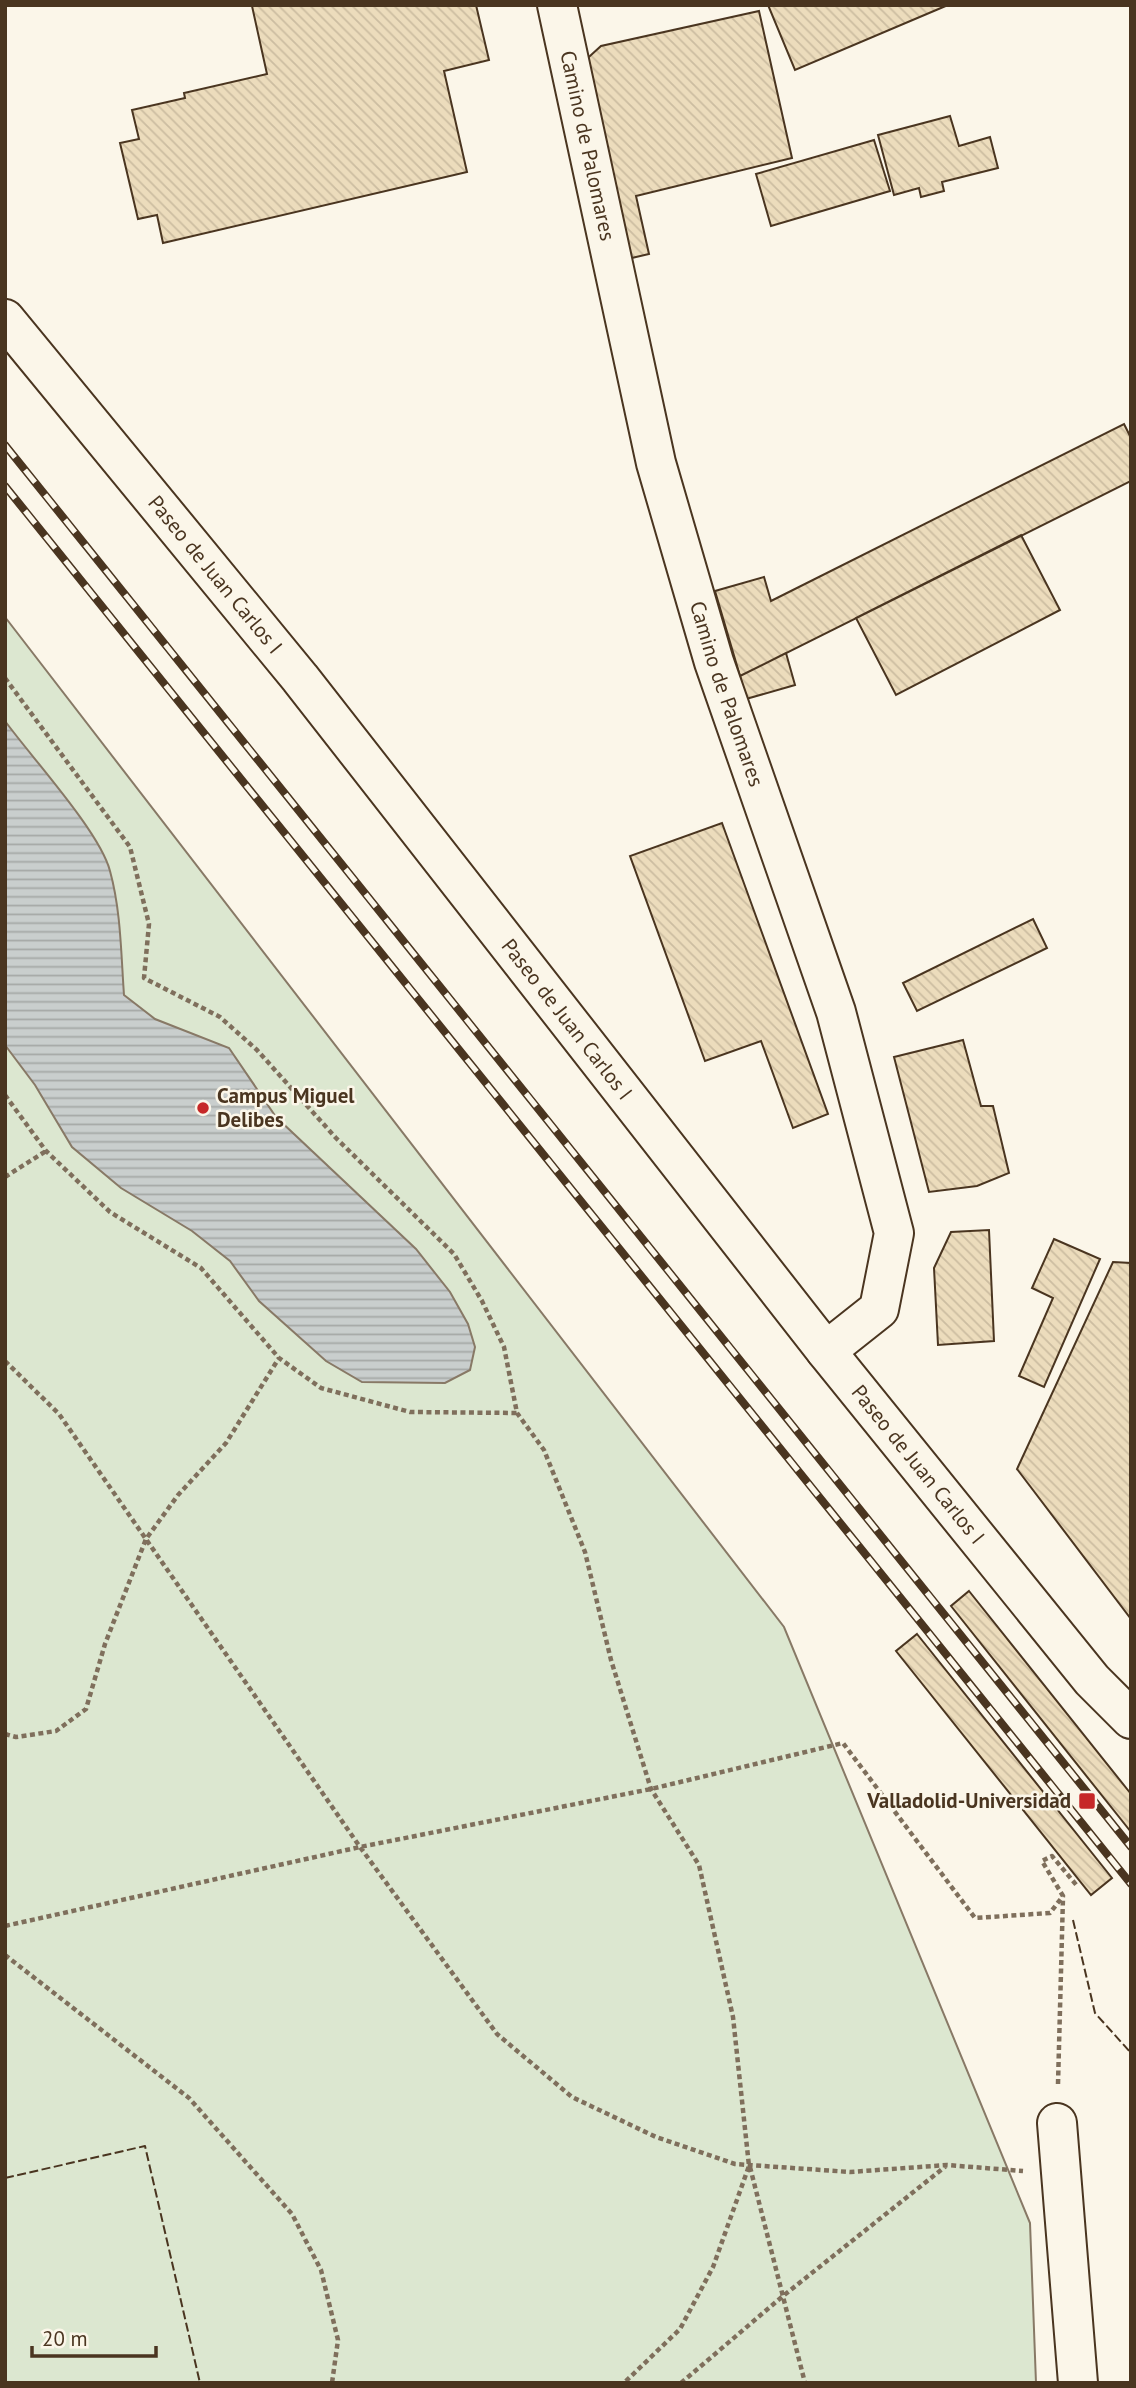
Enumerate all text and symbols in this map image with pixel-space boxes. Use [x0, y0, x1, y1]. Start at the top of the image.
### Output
street label: Camino de Palomares [554, 48, 622, 243]
street label: Paseo de Juan Carlos I [142, 490, 289, 659]
street label: Camino de Palomares [684, 598, 770, 790]
street label: Paseo de Juan Carlos I [496, 933, 639, 1105]
place label: Campus Miguel Delibes [217, 1082, 355, 1133]
marker: Campus Miguel Delibes [195, 1100, 211, 1116]
street label: Paseo de Juan Carlos I [846, 1379, 991, 1550]
place label: Valladolid-Universidad [866, 1787, 1071, 1814]
marker: Valladolid-Universidad [1077, 1791, 1097, 1811]
scale bar [32, 2314, 156, 2358]
text: 20 m [42, 2325, 88, 2352]

